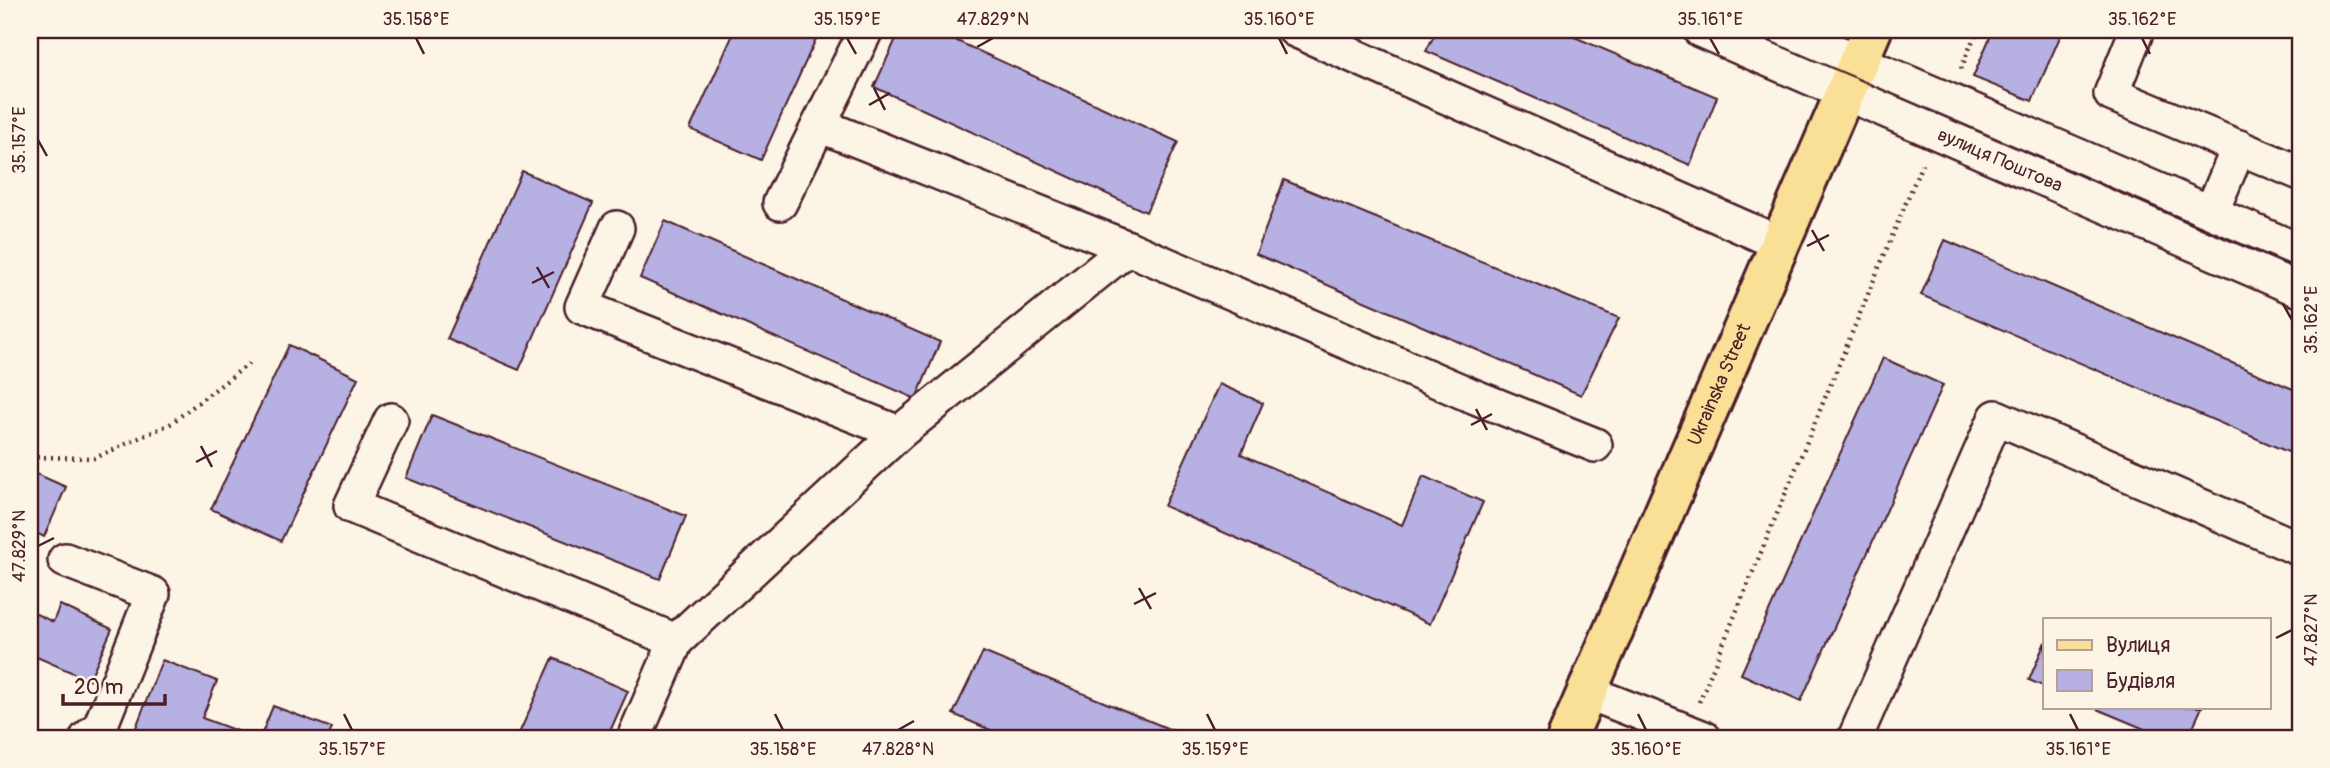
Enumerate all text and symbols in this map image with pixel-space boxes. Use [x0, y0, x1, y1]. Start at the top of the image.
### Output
text: 35.158°E [383, 8, 449, 31]
text: 35.159°E [813, 8, 881, 31]
text: 47.829°N [957, 8, 1029, 31]
text: 35.160°E [1244, 8, 1314, 31]
text: 35.161°E [1677, 8, 1743, 31]
text: 35.162°E [2108, 8, 2176, 31]
text: 35.157°E [8, 106, 31, 174]
street label: вулиця Поштова [1934, 122, 2066, 198]
text: 35.162°E [2300, 286, 2323, 354]
street label: Ukrainska Street [1682, 319, 1756, 449]
text: 47.829°N [8, 510, 31, 582]
text: 47.827°N [2300, 594, 2323, 666]
legend [2043, 618, 2270, 708]
text: Вулиця [2106, 632, 2170, 659]
scale bar [63, 663, 164, 707]
text: Будівля [2106, 668, 2175, 695]
text: 20 m [74, 674, 123, 701]
text: 35.157°E [318, 738, 386, 761]
text: 35.158°E [750, 738, 816, 761]
text: 47.828°N [862, 738, 934, 761]
text: 35.159°E [1181, 738, 1249, 761]
text: 35.160°E [1611, 738, 1681, 761]
text: 35.161°E [2045, 738, 2111, 761]

